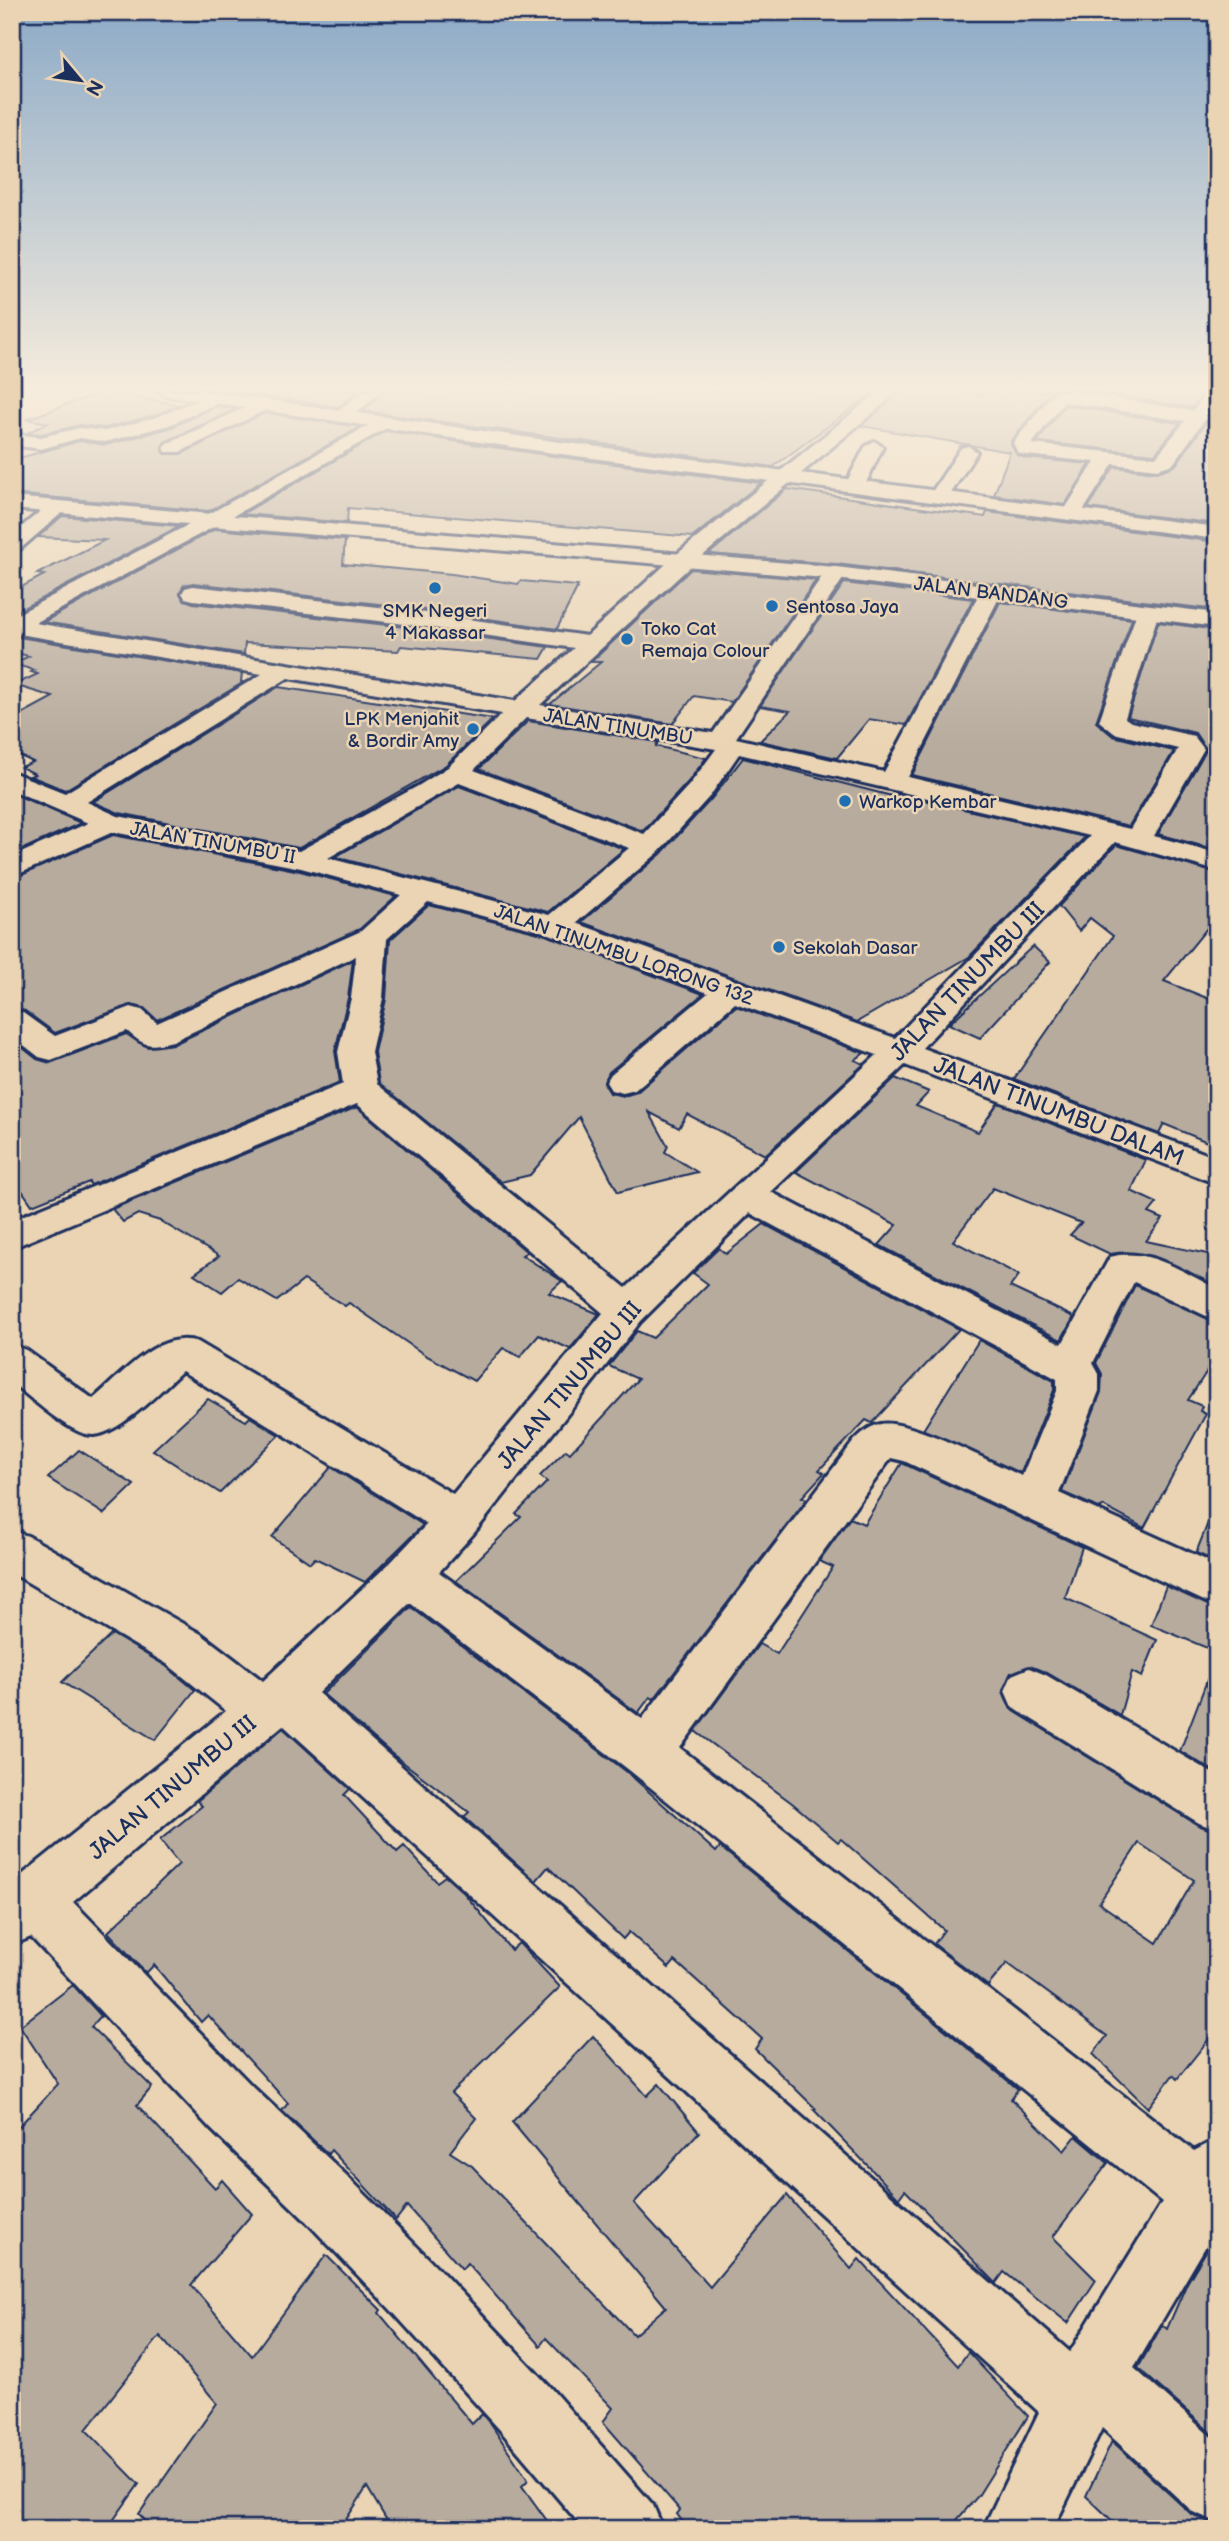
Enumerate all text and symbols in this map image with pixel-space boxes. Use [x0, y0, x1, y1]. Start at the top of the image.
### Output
north arrow [46, 46, 116, 116]
text: N [80, 76, 107, 99]
street label: JALAN BANDANG [913, 573, 1069, 614]
marker: SMK Negeri 4 Makassar [427, 580, 443, 596]
place label: Sentosa Jaya [786, 596, 899, 619]
marker: Sentosa Jaya [764, 598, 780, 614]
place label: SMK Negeri 4 Makassar [383, 600, 487, 645]
place label: Toko Cat Remaja Colour [641, 618, 770, 663]
marker: Toko Cat Remaja Colour [619, 631, 635, 647]
street label: JALAN TINUMBU [541, 704, 694, 751]
place label: LPK Menjahit & Bordir Amy [344, 708, 459, 753]
marker: LPK Menjahit & Bordir Amy [465, 721, 481, 737]
place label: Warkop Kembar [859, 791, 997, 814]
marker: Warkop Kembar [837, 793, 853, 809]
street label: JALAN TINUMBU II [128, 818, 297, 869]
street label: JALAN TINUMBU III [885, 896, 1051, 1067]
street label: JALAN TINUMBU LORONG 132 [491, 900, 757, 1011]
place label: Sekolah Dasar [793, 937, 919, 960]
marker: Sekolah Dasar [771, 939, 787, 955]
street label: JALAN TINUMBU DALAM [929, 1051, 1188, 1173]
street label: JALAN TINUMBU III [491, 1296, 648, 1475]
street label: JALAN TINUMBU III [83, 1709, 262, 1866]

